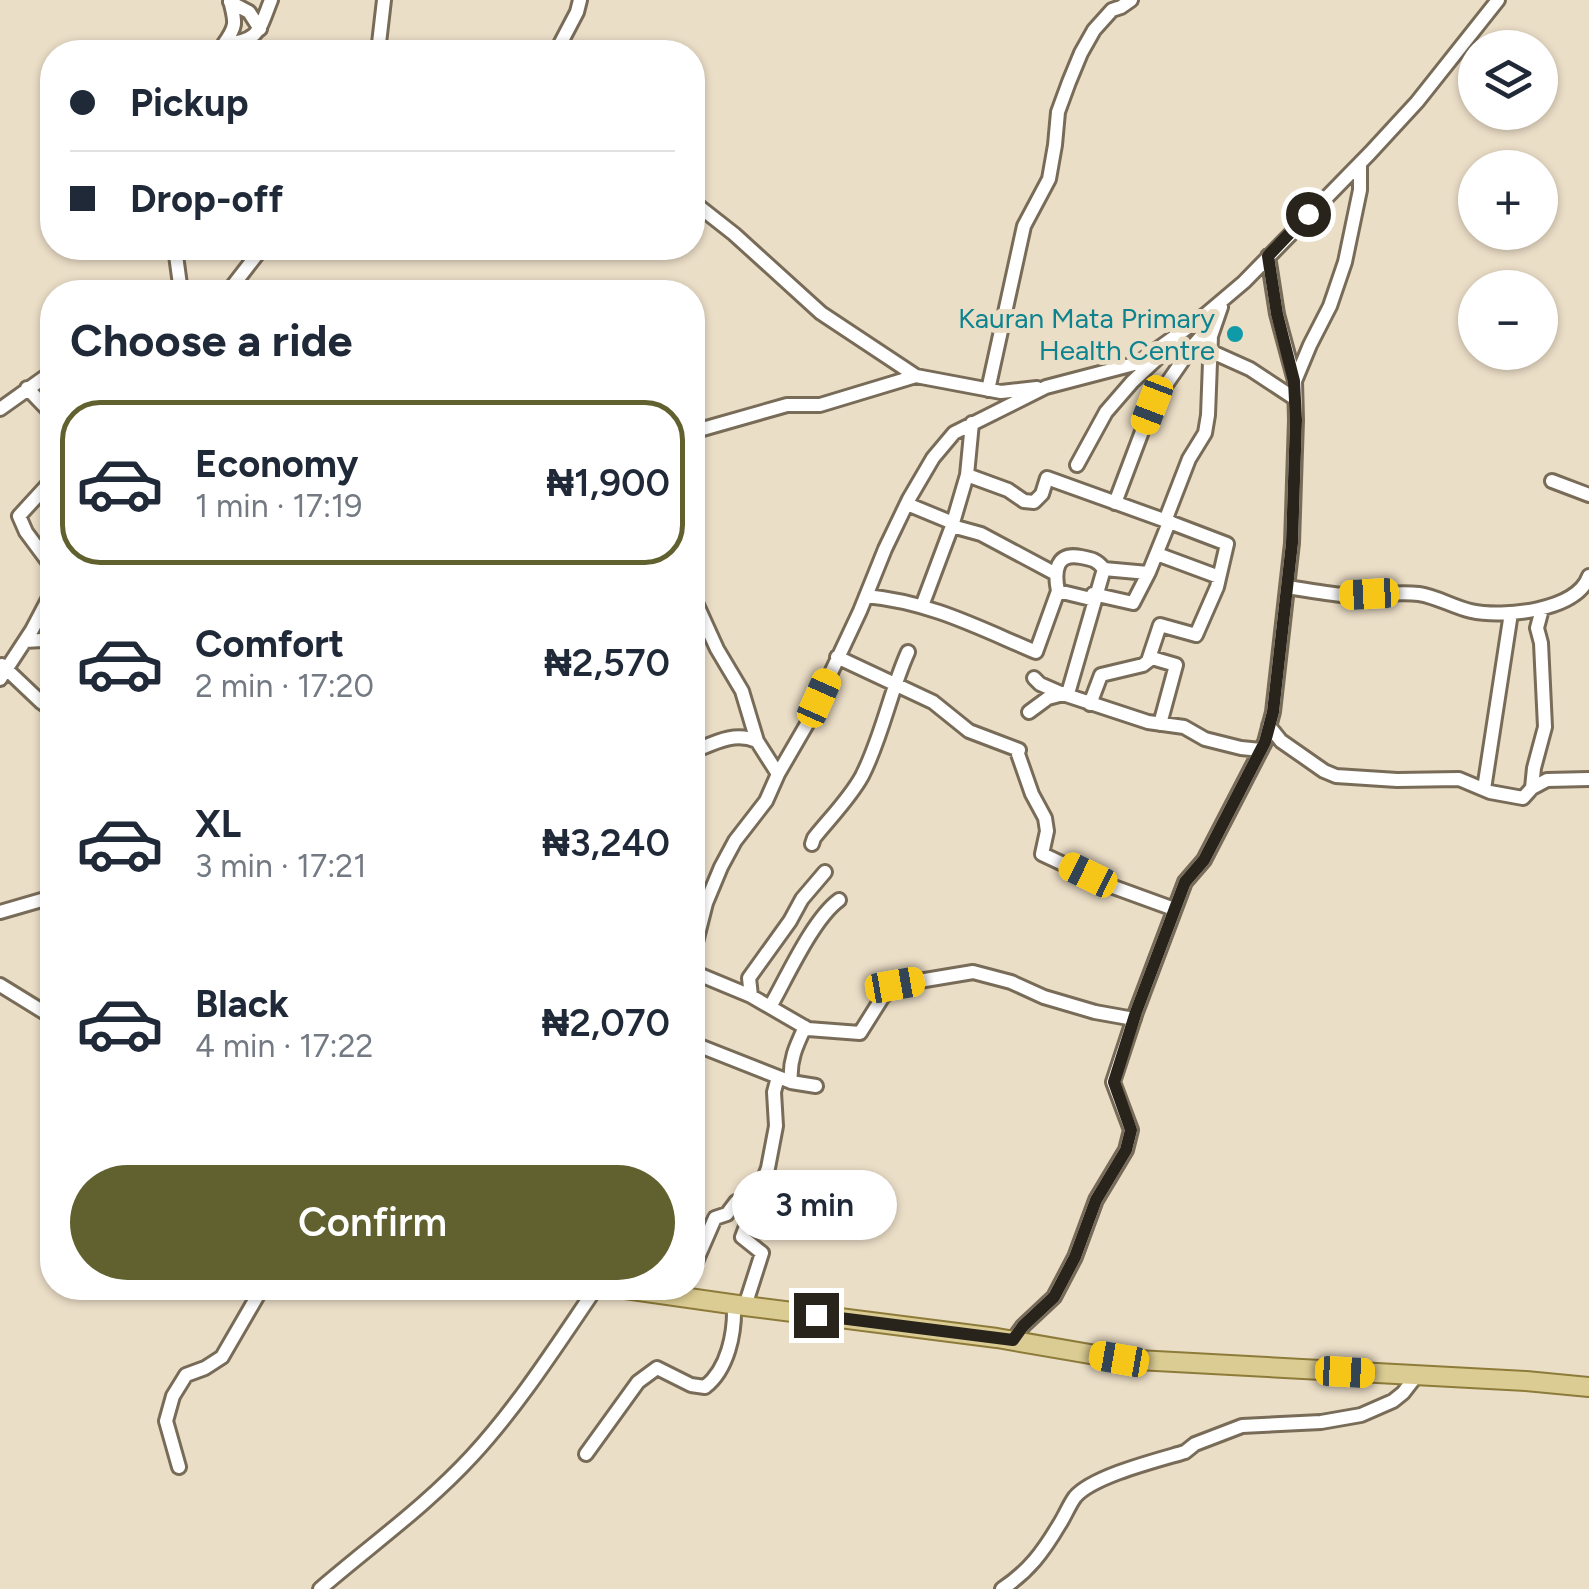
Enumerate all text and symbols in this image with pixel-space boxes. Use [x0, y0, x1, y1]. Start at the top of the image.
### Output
map controls [1458, 30, 1558, 370]
button: layers [1458, 30, 1558, 130]
text: Pickup [130, 80, 248, 126]
button: + [1458, 150, 1558, 250]
text: Drop-off [130, 176, 283, 222]
route start [1286, 192, 1331, 237]
button: − [1458, 270, 1558, 370]
place label: Kauran Mata Primary Health Centre [958, 301, 1215, 367]
text: Choose a ride [70, 313, 352, 367]
marker: Kauran Mata Primary Health Centre [1224, 323, 1246, 345]
car [1127, 372, 1177, 438]
icon: car [75, 438, 165, 528]
text: Economy [195, 441, 358, 487]
text: ₦1,900 [546, 460, 670, 506]
text: 1 min · 17:19 [195, 487, 362, 525]
car [1338, 577, 1400, 611]
icon: car [75, 618, 165, 708]
text: Comfort [195, 621, 344, 667]
text: ₦2,570 [544, 640, 670, 686]
car [793, 664, 845, 732]
text: 2 min · 17:20 [195, 667, 374, 705]
icon: car [75, 798, 165, 888]
text: XL [195, 801, 241, 847]
text: ₦3,240 [542, 820, 670, 866]
text: 3 min · 17:21 [195, 847, 366, 885]
car [1054, 848, 1122, 902]
car [863, 965, 927, 1005]
icon: car [75, 978, 165, 1068]
text: Black [195, 981, 289, 1027]
text: ₦2,070 [542, 1000, 670, 1046]
text: 4 min · 17:22 [195, 1027, 374, 1065]
button: Confirm [70, 1165, 675, 1280]
callout: 3 min [734, 1170, 898, 1240]
text: 3 min [775, 1186, 854, 1224]
route end [794, 1293, 839, 1338]
car [1087, 1339, 1151, 1379]
car [1314, 1355, 1376, 1389]

